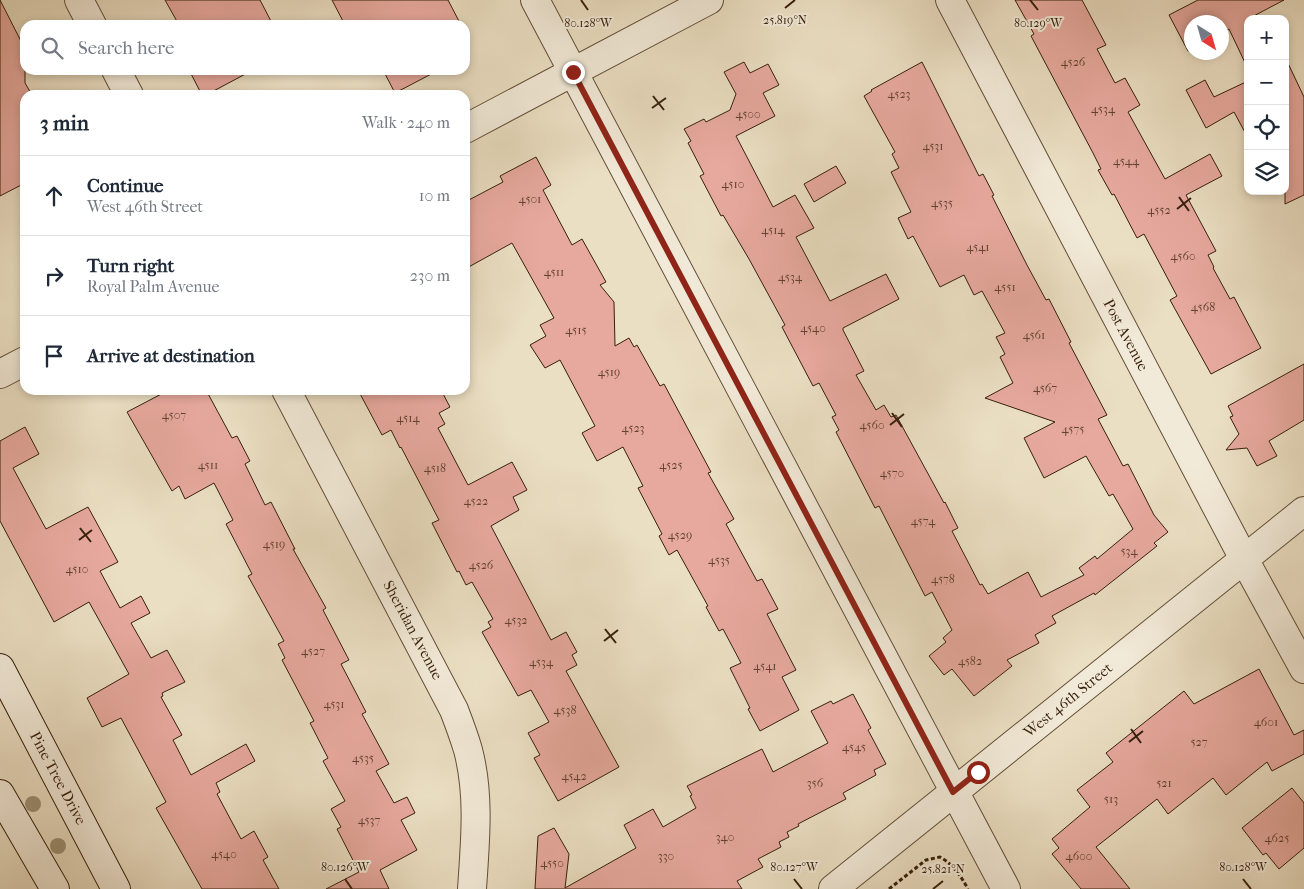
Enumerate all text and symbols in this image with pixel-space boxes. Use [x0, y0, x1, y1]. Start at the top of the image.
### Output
text: 25.819°N [763, 13, 807, 27]
north arrow [1184, 15, 1229, 60]
map controls [1244, 15, 1289, 195]
button: + [1244, 15, 1289, 60]
text: 80.128°W [564, 16, 613, 30]
text: 80.129°W [1014, 16, 1063, 30]
search box [20, 20, 470, 75]
icon: search [38, 34, 66, 62]
text: Search here [78, 37, 174, 59]
house number: 4526 [1061, 55, 1086, 69]
button: − [1244, 60, 1289, 105]
route end [562, 61, 585, 84]
house number: 4523 [887, 87, 911, 101]
house number: 4534 [1091, 102, 1116, 116]
button: locate [1244, 105, 1289, 150]
house number: 4500 [735, 107, 761, 121]
text: 3 min [40, 111, 89, 135]
text: Walk · 240 m [362, 113, 450, 132]
house number: 4531 [922, 139, 944, 153]
button: layers [1244, 150, 1289, 195]
house number: 4544 [1113, 154, 1140, 168]
text: Continue [87, 175, 163, 197]
house number: 4510 [722, 177, 744, 191]
icon: ahead [40, 182, 68, 210]
text: 10 m [419, 186, 450, 205]
house number: 4501 [519, 192, 541, 206]
house number: 4535 [931, 196, 953, 210]
text: West 46th Street [87, 197, 203, 216]
house number: 4552 [1147, 203, 1171, 217]
house number: 4514 [761, 223, 786, 237]
house number: 4541 [966, 240, 990, 254]
house number: 4560 [1170, 249, 1196, 263]
text: Turn right [87, 255, 174, 277]
icon: right [40, 262, 68, 290]
house number: 4511 [544, 265, 564, 279]
text: 230 m [410, 266, 450, 285]
house number: 4534 [778, 270, 803, 284]
text: Royal Palm Avenue [87, 277, 219, 296]
house number: 4551 [994, 280, 1016, 294]
street label: Post Avenue [1100, 296, 1153, 375]
house number: 4568 [1191, 300, 1215, 314]
house number: 4540 [800, 321, 826, 335]
house number: 4515 [565, 323, 587, 337]
house number: 4561 [1023, 328, 1045, 342]
icon: arrive [40, 342, 68, 370]
text: Arrive at destination [87, 345, 255, 367]
house number: 4519 [598, 365, 620, 379]
house number: 4567 [1033, 381, 1057, 395]
house number: 4507 [162, 408, 186, 422]
house number: 4514 [396, 411, 421, 425]
house number: 4560 [859, 418, 885, 432]
house number: 4523 [621, 421, 645, 435]
house number: 4575 [1062, 422, 1084, 436]
house number: 4511 [198, 458, 218, 472]
house number: 4525 [659, 458, 683, 472]
house number: 4518 [424, 461, 446, 475]
house number: 4570 [880, 466, 904, 480]
house number: 4522 [464, 494, 488, 508]
house number: 4574 [911, 514, 936, 528]
house number: 4529 [668, 528, 692, 542]
house number: 4519 [263, 537, 285, 551]
house number: 534 [1120, 544, 1139, 558]
house number: 4535 [708, 553, 730, 567]
house number: 4526 [469, 558, 494, 572]
house number: 4510 [66, 562, 88, 576]
house number: 4578 [931, 572, 955, 586]
street label: Sheridan Avenue [379, 577, 447, 683]
house number: 4532 [504, 613, 528, 627]
house number: 4527 [301, 644, 325, 658]
house number: 4582 [958, 654, 982, 668]
house number: 4534 [529, 655, 554, 669]
street label: West 46th Street [1019, 658, 1116, 742]
house number: 4541 [753, 659, 777, 673]
house number: 4531 [323, 697, 345, 711]
house number: 4538 [554, 703, 576, 717]
house number: 4601 [1254, 715, 1278, 729]
street label: Pine Tree Drive [26, 728, 90, 828]
house number: 527 [1190, 735, 1208, 749]
house number: 4545 [842, 740, 866, 754]
house number: 4535 [352, 751, 374, 765]
route start [967, 761, 990, 784]
house number: 4542 [561, 769, 587, 783]
house number: 356 [807, 776, 824, 790]
house number: 521 [1156, 776, 1172, 790]
house number: 513 [1104, 792, 1118, 806]
house number: 4537 [358, 813, 381, 827]
house number: 340 [716, 830, 734, 844]
house number: 4625 [1265, 831, 1289, 845]
house number: 4540 [211, 847, 237, 861]
house number: 330 [658, 849, 674, 863]
house number: 4600 [1066, 849, 1092, 863]
house number: 4550 [540, 856, 564, 870]
text: 80.126°W [321, 860, 370, 874]
text: 80.127°W [770, 860, 819, 874]
text: 80.128°W [1219, 860, 1268, 874]
text: 25.821°N [921, 862, 965, 876]

